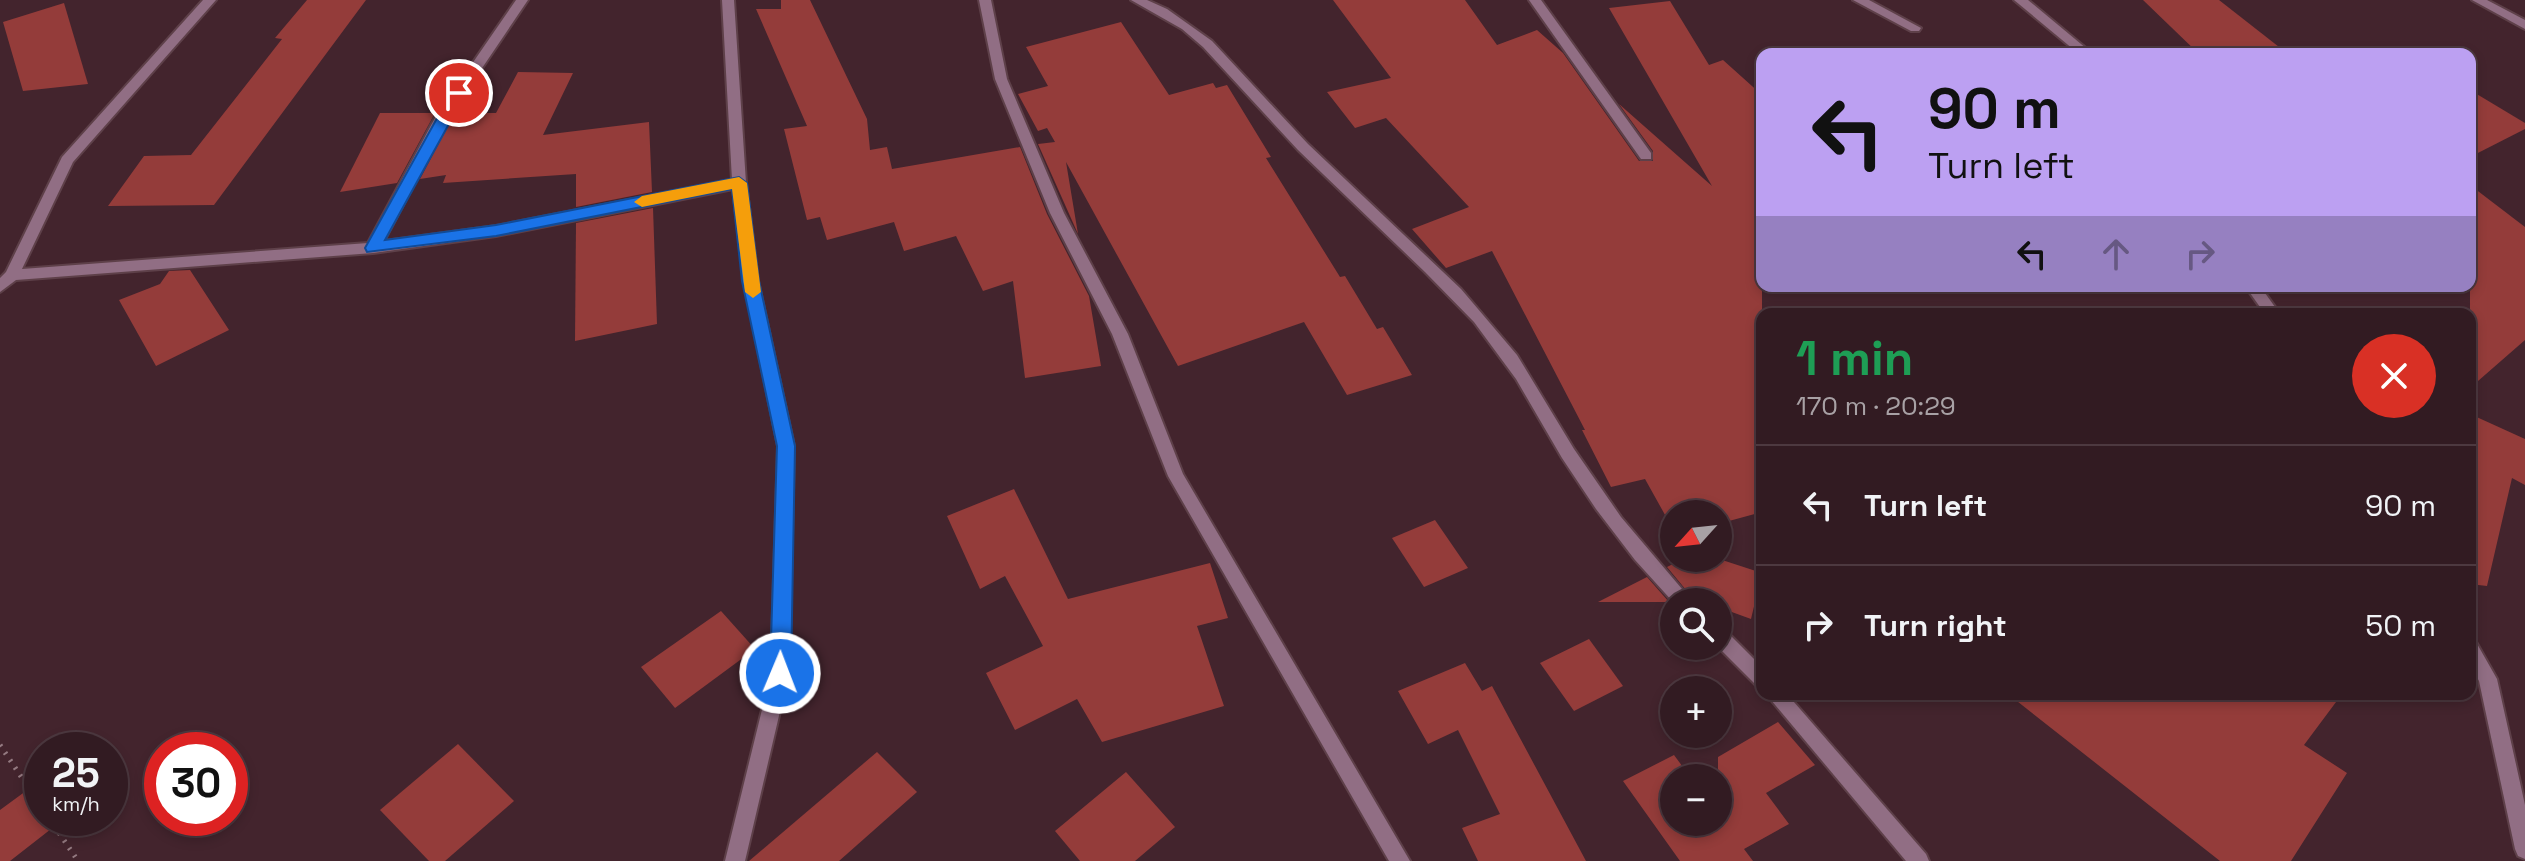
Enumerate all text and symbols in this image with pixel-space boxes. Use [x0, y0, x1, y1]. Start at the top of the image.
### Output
pin [425, 59, 493, 127]
icon: arrive [437, 71, 481, 115]
text: 90 m [1928, 73, 2061, 144]
icon: left [1796, 80, 1900, 184]
text: Turn left [1928, 143, 2075, 189]
icon: left [2010, 232, 2054, 276]
icon: ahead [2094, 232, 2138, 276]
icon: right [2178, 232, 2222, 276]
text: 1 min [1796, 328, 1913, 389]
button: close [2352, 334, 2436, 418]
text: 170 m · 20:29 [1796, 389, 1956, 423]
icon: left [1796, 483, 1840, 527]
text: Turn left [1864, 486, 1987, 525]
text: 90 m [2365, 486, 2436, 525]
north arrow [1660, 500, 1732, 572]
map controls [1660, 500, 1732, 836]
button: search [1660, 588, 1732, 660]
icon: right [1796, 603, 1840, 647]
text: Turn right [1864, 606, 2007, 645]
text: 50 m [2365, 606, 2436, 645]
position arrow [738, 631, 822, 715]
button: + [1660, 676, 1732, 748]
speed limit sign: 30 [144, 732, 248, 836]
text: 25 [52, 748, 100, 799]
button: − [1660, 764, 1732, 836]
text: km/h [52, 791, 100, 817]

